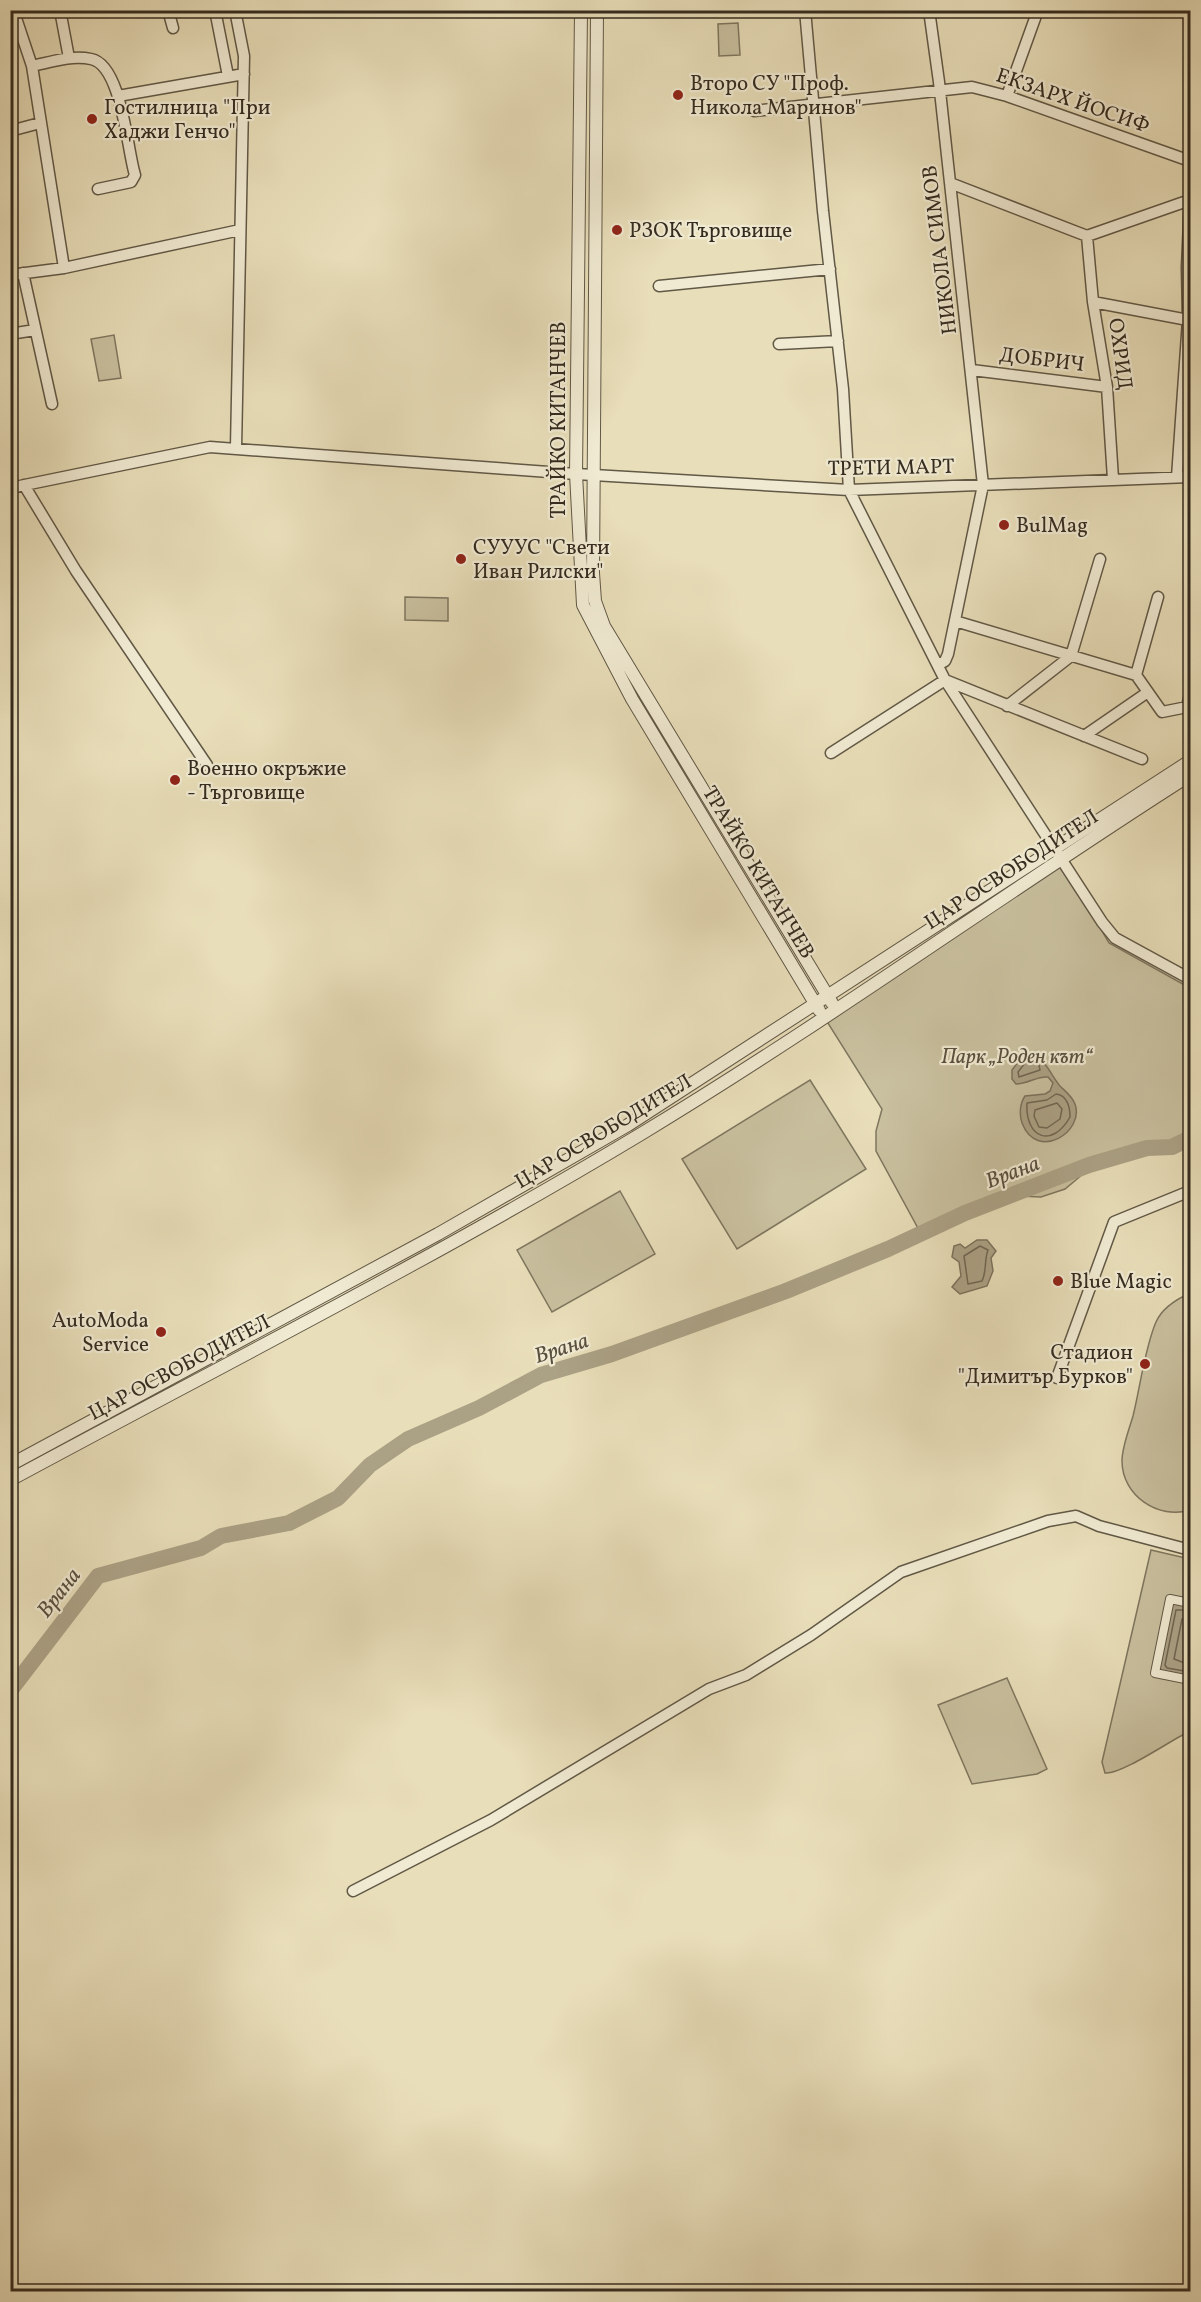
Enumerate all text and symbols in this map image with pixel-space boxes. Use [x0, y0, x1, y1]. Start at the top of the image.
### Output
street label: ЕКЗАРХ ЙОСИФ [992, 62, 1153, 141]
place label: Второ СУ "Проф. Никола Маринов" [690, 70, 862, 123]
marker: Второ СУ "Проф. Никола Маринов" [671, 88, 685, 102]
place label: Гостилница "При Хаджи Генчо" [104, 94, 271, 147]
marker: Гостилница "При Хаджи Генчо" [85, 112, 99, 126]
street label: НИКОЛА СИМОВ [916, 163, 965, 336]
place label: РЗОК Търговище [629, 217, 792, 246]
marker: РЗОК Търговище [610, 223, 624, 237]
street label: ОХРИД [1100, 316, 1139, 392]
street label: ТРАЙКО КИТАНЧЕВ [545, 321, 574, 519]
street label: ДОБРИЧ [998, 341, 1086, 380]
street label: ТРЕТИ МАРТ [827, 453, 955, 484]
place label: BulMag [1016, 512, 1088, 541]
marker: BulMag [997, 518, 1011, 532]
place label: СУУУС "Свети Иван Рилски" [473, 534, 610, 587]
marker: СУУУС "Свети Иван Рилски" [454, 552, 468, 566]
place label: Военно окръжие - Търговище [187, 755, 347, 808]
marker: Военно окръжие - Търговище [168, 773, 182, 787]
street label: ТРАЙКО КИТАНЧЕВ [695, 781, 821, 965]
street label: ЦАР ОСВОБОДИТЕЛ [919, 803, 1104, 937]
park label: Парк „Роден кът“ [941, 1043, 1094, 1072]
street label: ЦАР ОСВОБОДИТЕЛ [510, 1068, 698, 1197]
water label: Врана [981, 1149, 1045, 1198]
place label: Blue Magic [1070, 1268, 1172, 1297]
marker: Blue Magic [1051, 1274, 1065, 1288]
place label: AutoModa Service [52, 1307, 149, 1360]
street label: ЦАР ОСВОБОДИТЕЛ [84, 1308, 276, 1429]
marker: AutoModa Service [154, 1325, 168, 1339]
water label: Врана [530, 1326, 593, 1373]
place label: Стадион "Димитър Бурков" [958, 1339, 1133, 1392]
marker: Стадион "Димитър Бурков" [1138, 1357, 1152, 1371]
water label: Врана [31, 1562, 89, 1625]

